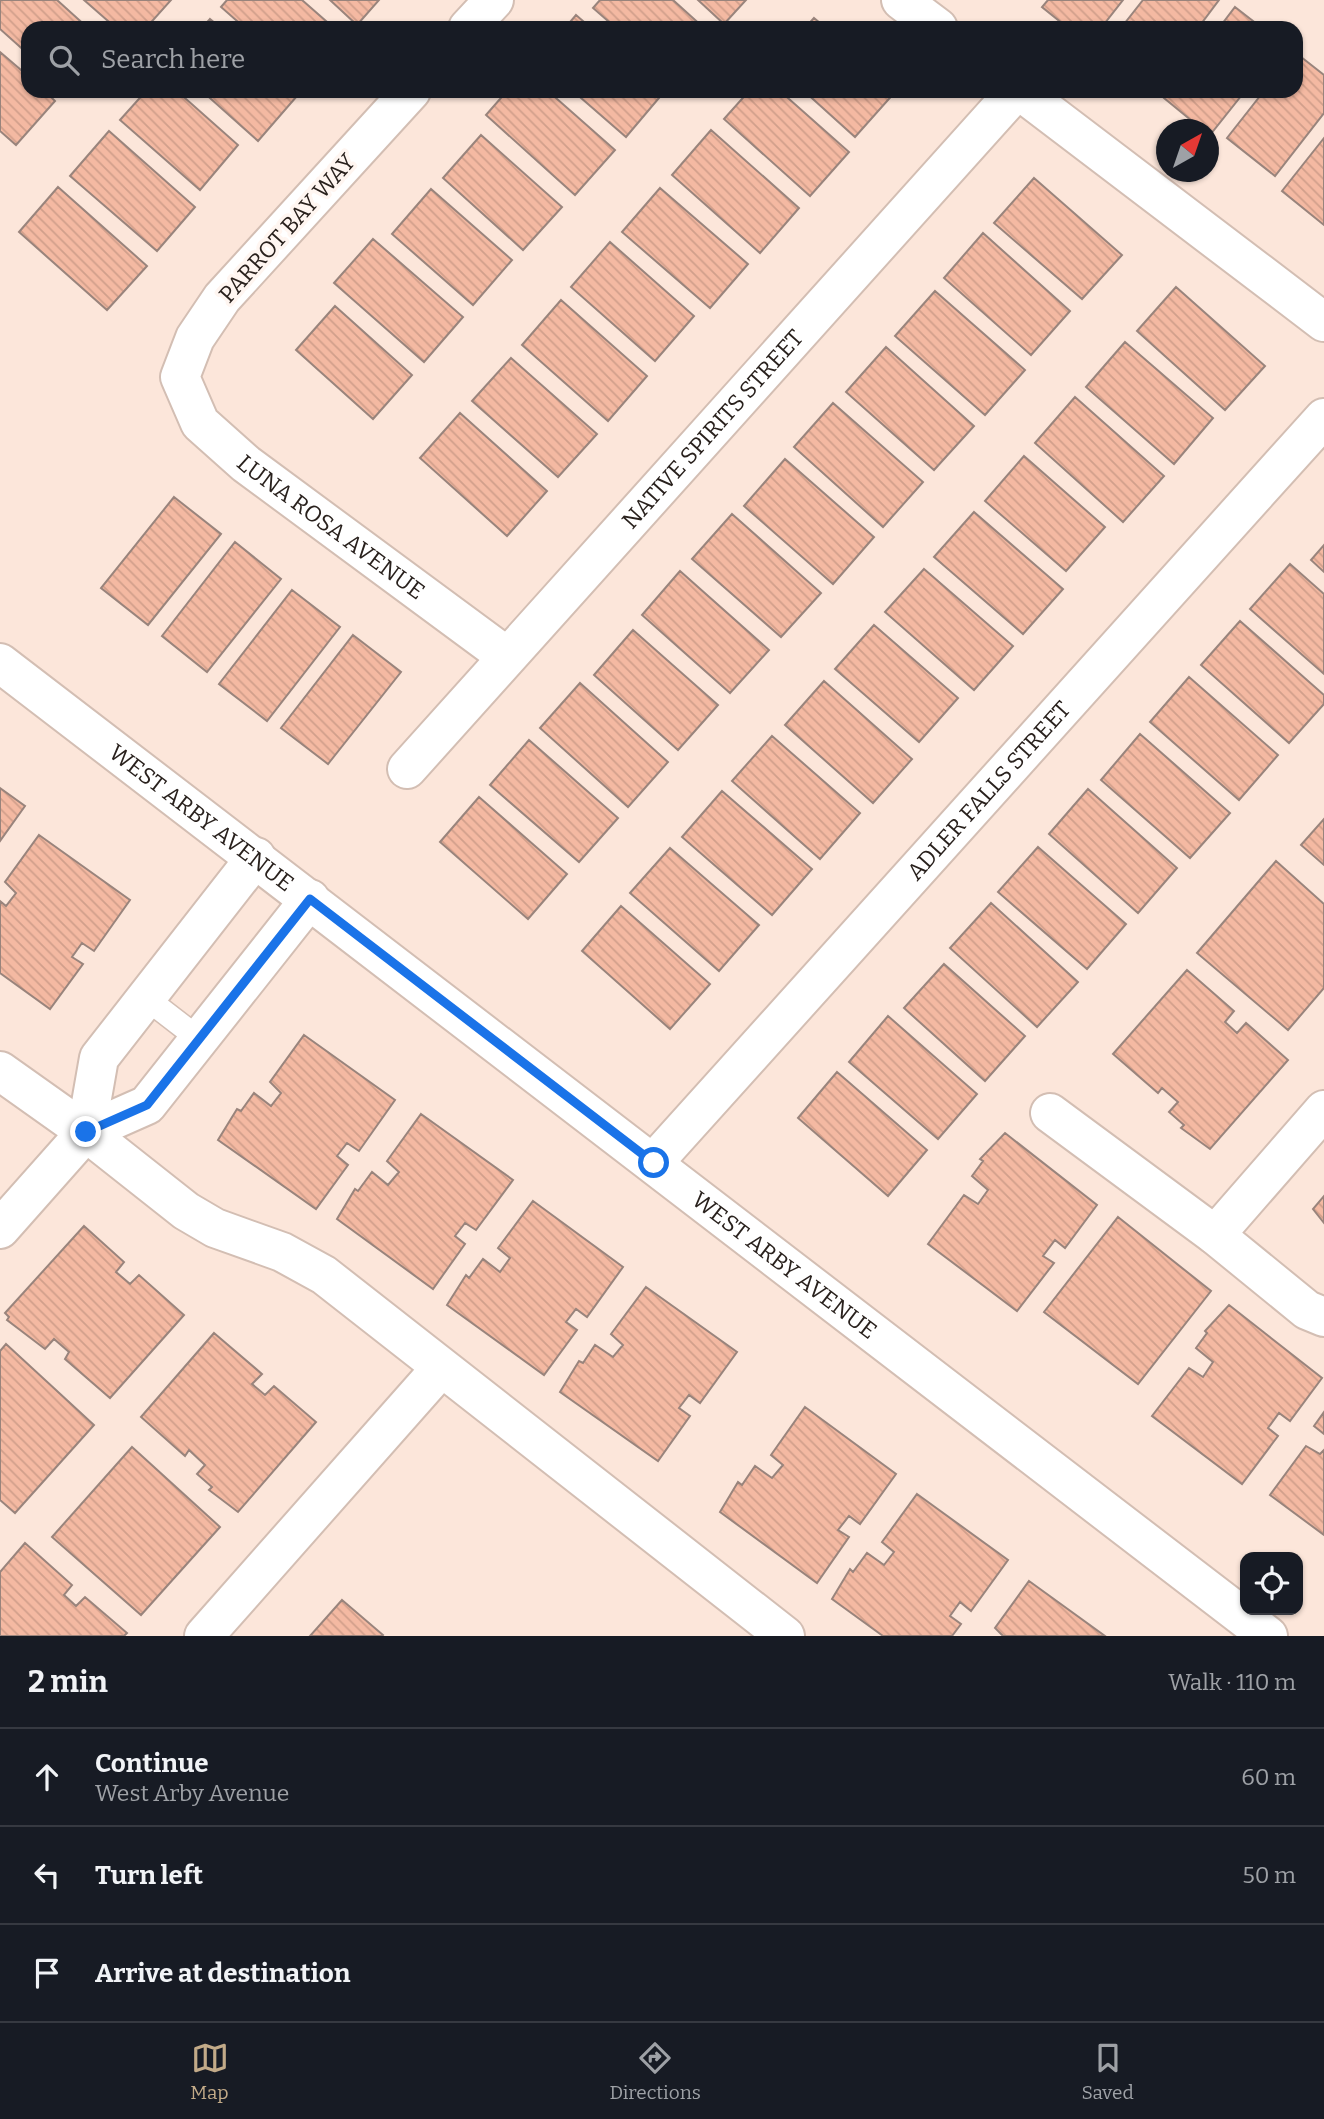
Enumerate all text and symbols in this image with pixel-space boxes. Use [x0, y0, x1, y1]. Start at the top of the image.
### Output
search box [21, 21, 1303, 98]
icon: search [45, 41, 83, 79]
text: Search here [101, 44, 245, 75]
north arrow [1156, 119, 1219, 182]
street label: PARROT BAY WAY [213, 148, 361, 308]
street label: NATIVE SPIRITS STREET [616, 324, 809, 534]
street label: LUNA ROSA AVENUE [231, 449, 430, 605]
street label: ADLER FALLS STREET [901, 695, 1076, 886]
street label: WEST ARBY AVENUE [104, 738, 299, 897]
route end [70, 1116, 101, 1147]
route start [638, 1147, 669, 1178]
street label: WEST ARBY AVENUE [687, 1185, 883, 1345]
map controls [1240, 1552, 1303, 1615]
button: locate [1240, 1552, 1303, 1615]
text: 2 min [28, 1664, 108, 1700]
text: Walk · 110 m [1168, 1668, 1296, 1696]
text: Continue [95, 1748, 209, 1779]
icon: ahead [28, 1758, 66, 1796]
text: 60 m [1241, 1763, 1296, 1791]
text: West Arby Avenue [95, 1779, 289, 1807]
icon: left [28, 1856, 66, 1894]
text: Turn left [95, 1860, 203, 1891]
text: 50 m [1242, 1861, 1296, 1889]
icon: arrive [28, 1954, 66, 1992]
text: Arrive at destination [95, 1958, 350, 1989]
tab: Map [190, 2039, 229, 2104]
tab: Directions [609, 2039, 701, 2104]
tab: Saved [1081, 2039, 1134, 2104]

